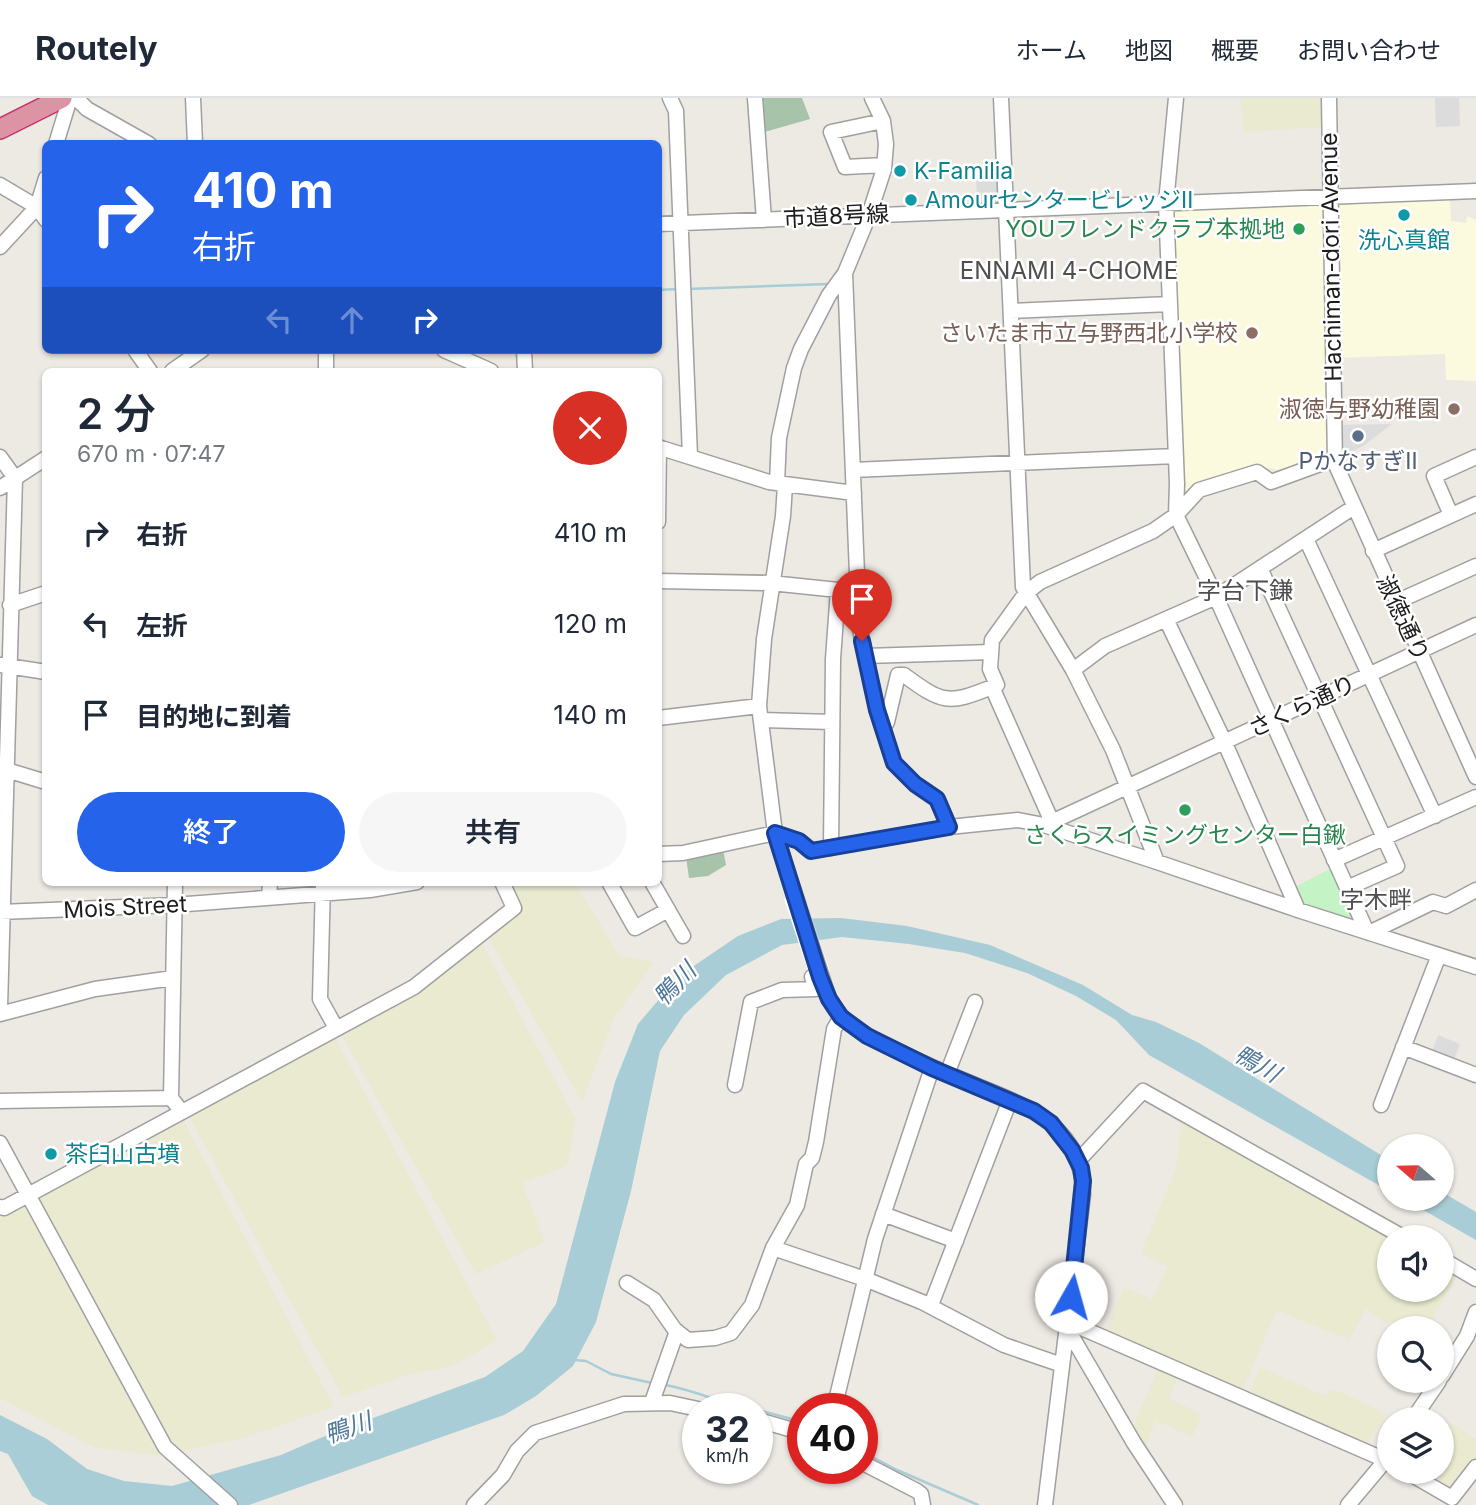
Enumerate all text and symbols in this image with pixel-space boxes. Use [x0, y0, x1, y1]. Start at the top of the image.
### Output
text: Routely [35, 28, 158, 68]
text: ホーム [1016, 36, 1087, 65]
text: 地図 [1125, 36, 1173, 65]
text: 概要 [1211, 36, 1259, 65]
text: お問い合わせ [1297, 36, 1441, 65]
street label: Hachiman-dori Avenue [1315, 132, 1347, 382]
place label: K-Familia [914, 157, 1013, 185]
text: 410 m [192, 161, 334, 220]
marker: K-Familia [892, 163, 908, 179]
icon: right [77, 168, 168, 259]
place label: AmourセンタービレッジⅡ [925, 186, 1193, 214]
marker: AmourセンタービレッジⅡ [903, 192, 919, 208]
street label: 市道8号線 [782, 199, 890, 233]
marker: 洗心真館 [1396, 207, 1412, 223]
place label: YOUフレンドクラブ本拠地 [1005, 215, 1285, 243]
marker: YOUフレンドクラブ本拠地 [1291, 221, 1307, 237]
place label: 洗心真館 [1358, 226, 1450, 254]
text: 右折 [192, 227, 256, 266]
district label: ENNAMI 4-CHOME [960, 256, 1178, 285]
icon: left [260, 301, 298, 339]
icon: ahead [333, 301, 371, 339]
icon: right [406, 301, 444, 339]
place label: さいたま市立与野西北小学校 [940, 319, 1238, 347]
marker: さいたま市立与野西北小学校 [1244, 325, 1260, 341]
text: 2 分 [77, 388, 156, 439]
button: close [553, 391, 627, 465]
place label: 淑徳与野幼稚園 [1279, 395, 1440, 423]
marker: 淑徳与野幼稚園 [1446, 401, 1462, 417]
marker: PかなすぎⅡ [1350, 428, 1366, 444]
text: 670 m · 07:47 [77, 440, 225, 468]
place label: PかなすぎⅡ [1298, 447, 1418, 475]
icon: right [77, 514, 115, 552]
text: 410 m [554, 517, 627, 548]
text: 右折 [136, 519, 188, 550]
pin [832, 569, 892, 641]
street label: 淑徳通り [1371, 570, 1435, 666]
district label: 字台下鎌 [1197, 576, 1293, 605]
icon: arrive [843, 580, 881, 618]
icon: left [77, 605, 115, 643]
text: 120 m [554, 608, 627, 639]
text: 左折 [136, 610, 188, 641]
street label: さくら通り [1244, 669, 1360, 743]
icon: arrive [77, 696, 115, 734]
text: 140 m [553, 699, 627, 730]
text: 目的地に到着 [136, 701, 292, 732]
button: 終了 [77, 792, 345, 872]
button: 共有 [359, 792, 627, 872]
marker: さくらスイミングセンター白鍬 [1177, 802, 1193, 818]
place label: さくらスイミングセンター白鍬 [1024, 821, 1346, 849]
district label: 字木畔 [1340, 885, 1412, 914]
street label: Mois Street [63, 890, 188, 924]
water label: 鴨川 [648, 954, 704, 1011]
water label: 鴨川 [1229, 1039, 1288, 1090]
north arrow [1377, 1134, 1454, 1211]
map controls [1377, 1134, 1454, 1484]
place label: 茶臼山古墳 [65, 1140, 180, 1168]
marker: 茶臼山古墳 [43, 1146, 59, 1162]
button: sound [1377, 1225, 1454, 1302]
position arrow [1034, 1260, 1108, 1334]
button: search [1377, 1316, 1454, 1393]
speed limit sign: 40 [787, 1393, 878, 1484]
water label: 鴨川 [320, 1405, 378, 1449]
button: layers [1377, 1407, 1454, 1484]
text: 32 [705, 1408, 750, 1450]
text: km/h [706, 1445, 749, 1466]

